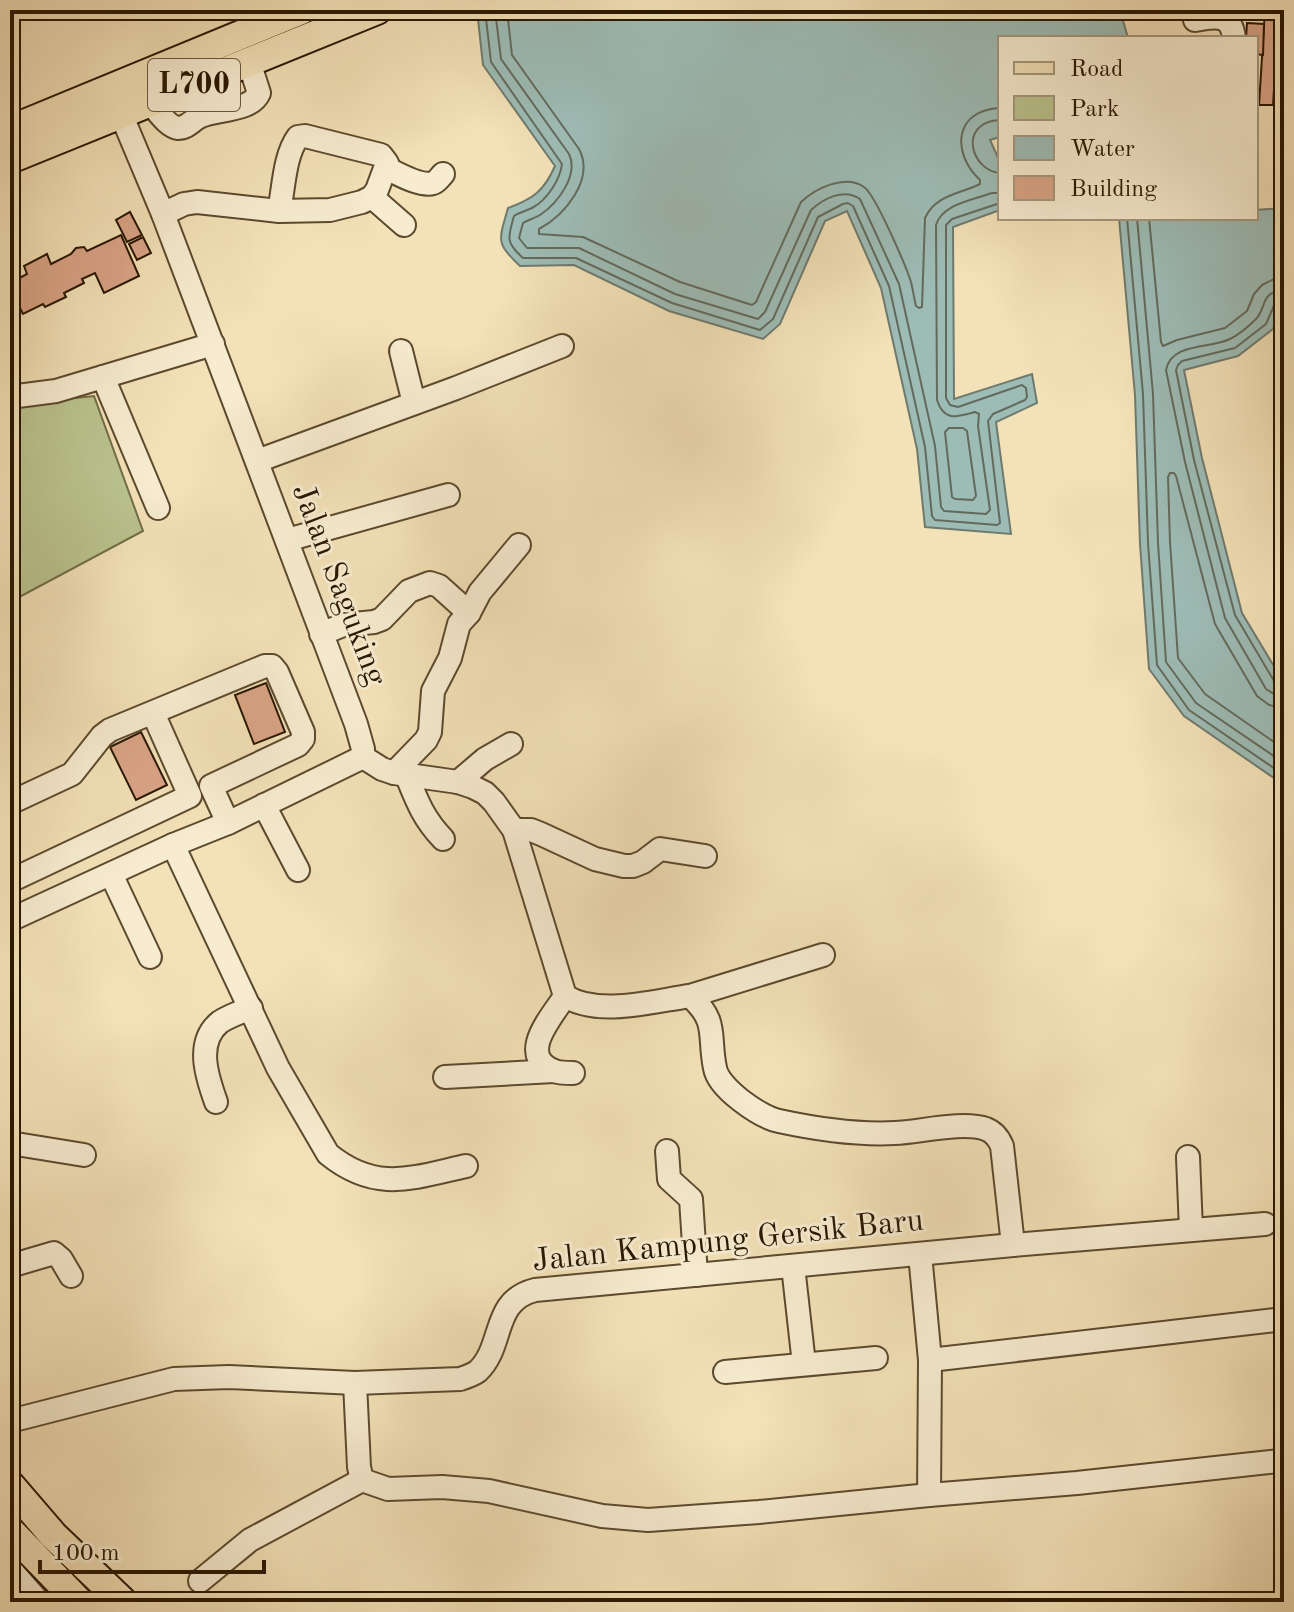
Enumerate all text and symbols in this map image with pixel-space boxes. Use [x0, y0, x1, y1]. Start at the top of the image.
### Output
legend [998, 36, 1258, 220]
text: Road [1070, 58, 1123, 82]
road number: L700 [148, 59, 240, 111]
text: Park [1070, 98, 1119, 122]
text: Water [1070, 138, 1135, 162]
text: Building [1070, 178, 1157, 202]
street label: Jalan Saguking [285, 480, 391, 690]
street label: Jalan Kampung Gersik Baru [531, 1206, 925, 1278]
scale bar [40, 1524, 264, 1574]
text: 100 m [52, 1542, 120, 1566]

